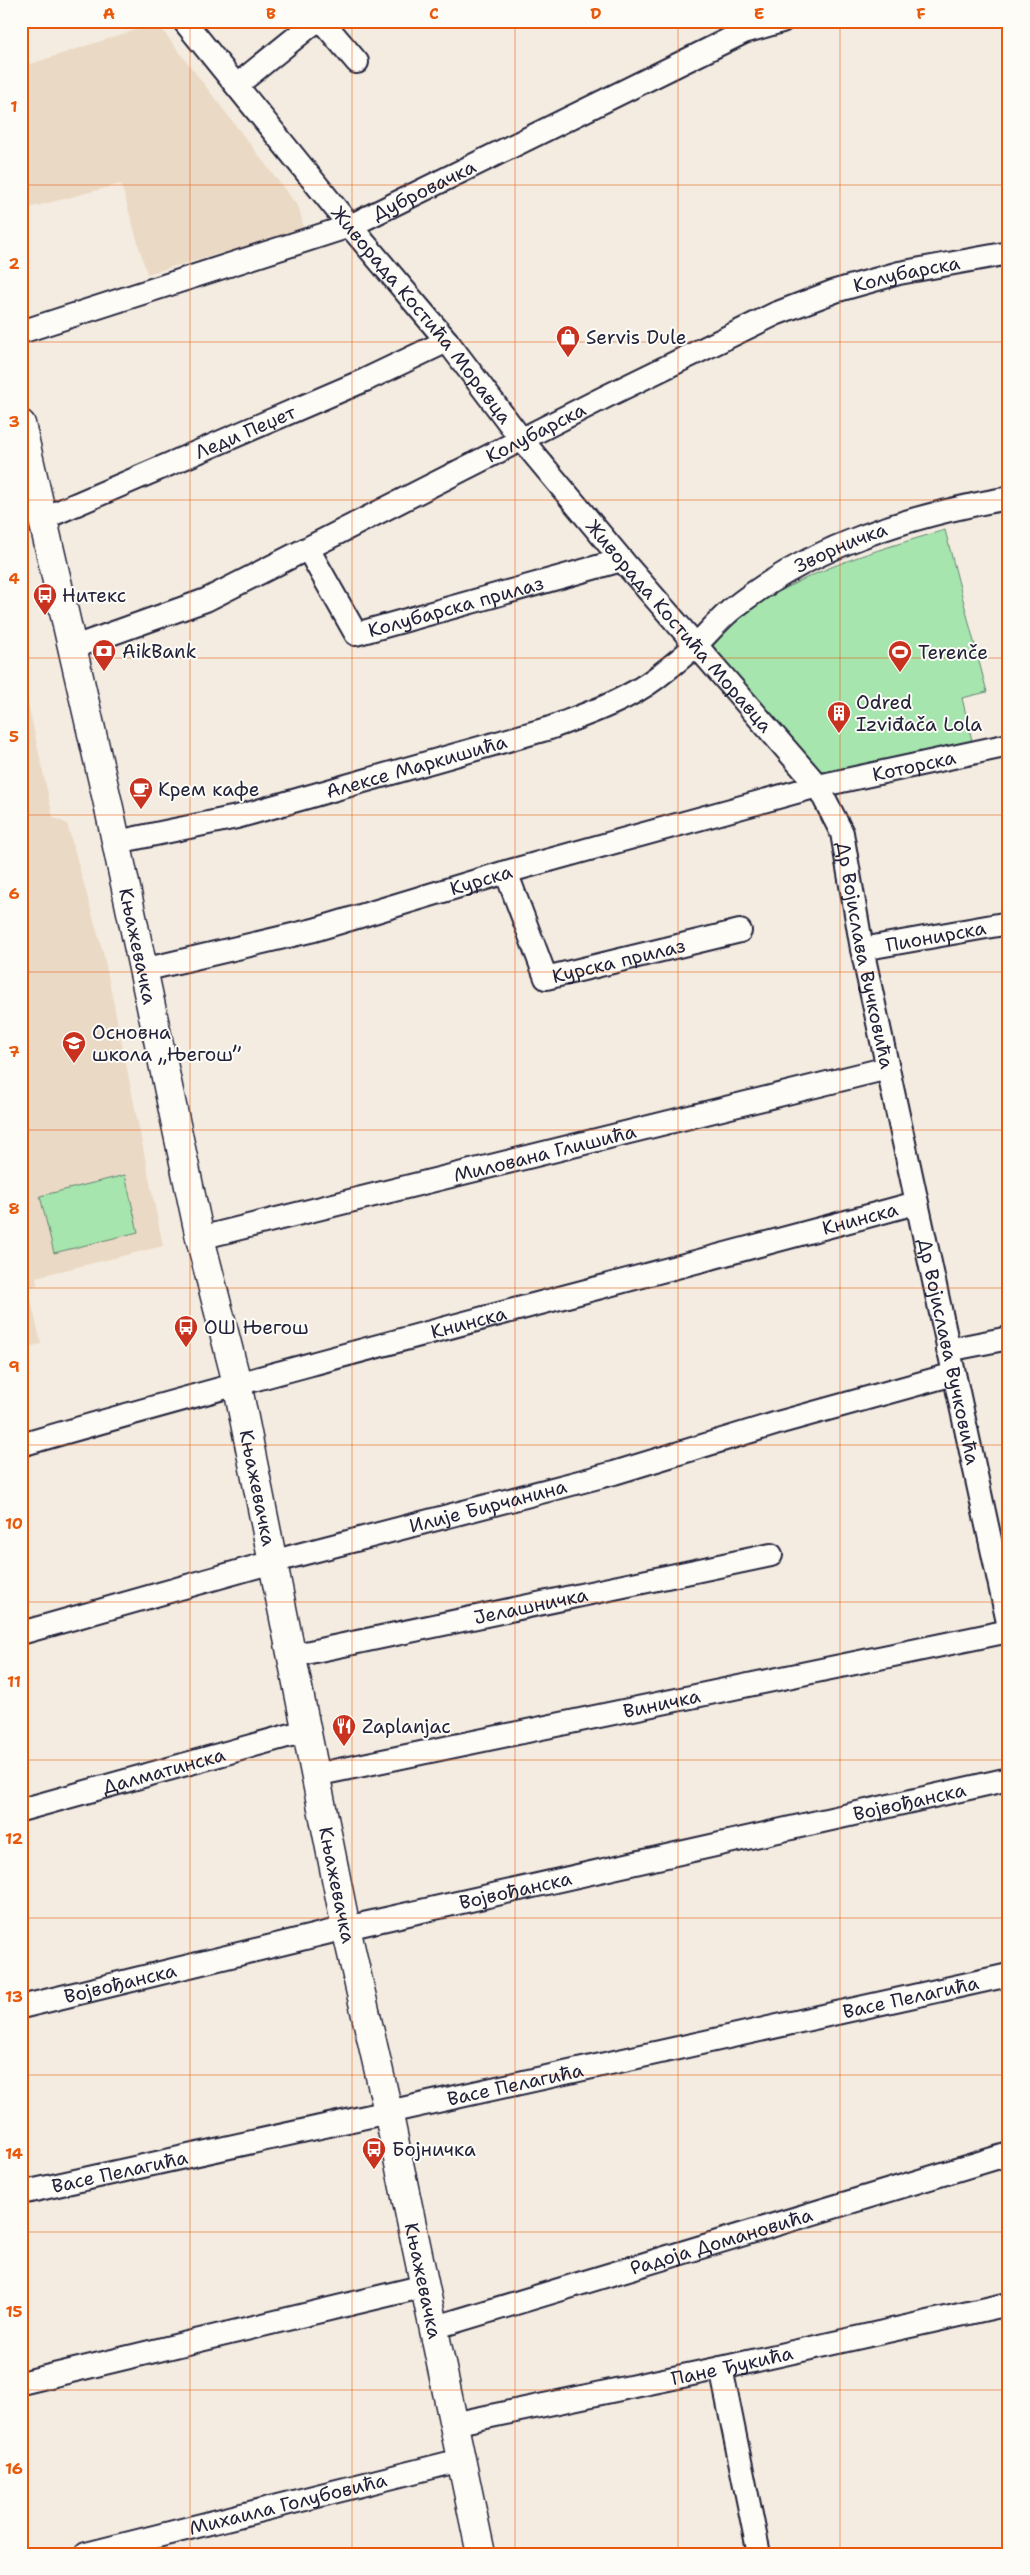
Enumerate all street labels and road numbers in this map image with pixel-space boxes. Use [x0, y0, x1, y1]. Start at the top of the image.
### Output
street label: Дубровачка [368, 154, 480, 226]
street label: Живорада Костића Моравца [326, 201, 517, 429]
street label: Колубарска [850, 250, 962, 298]
street label: Колубарска [482, 397, 590, 469]
street label: Леди Пеџет [191, 399, 300, 465]
street label: Живорада Костића Моравца [580, 514, 778, 738]
street label: Зворничка [790, 517, 891, 578]
street label: Колубарска прилаз [365, 570, 546, 643]
street label: Алексе Маркишића [323, 729, 510, 804]
street label: Которска [870, 745, 958, 787]
street label: Др Војислава Вучковића [831, 840, 900, 1071]
street label: Курска [447, 859, 515, 901]
street label: Књажевачка [113, 886, 162, 1007]
street label: Пионирска [884, 915, 988, 958]
street label: Курска прилаз [549, 933, 688, 989]
street label: Милована Глишића [451, 1119, 639, 1188]
street label: Книнска [819, 1196, 901, 1241]
street label: Др Војислава Вучковића [912, 1236, 985, 1467]
street label: Книнска [428, 1300, 509, 1345]
street label: Књажевачка [234, 1427, 281, 1549]
street label: Илије Бирчанина [407, 1474, 570, 1539]
street label: Јелашничка [472, 1582, 590, 1630]
street label: Виничка [621, 1683, 703, 1724]
street label: Далматинска [99, 1742, 228, 1800]
street label: Војвођанска [851, 1777, 968, 1827]
street label: Књажевачка [313, 1825, 361, 1946]
street label: Војвођанска [457, 1866, 574, 1915]
street label: Војвођанска [62, 1958, 179, 2009]
street label: Васе Пелагића [840, 1970, 981, 2024]
street label: Васе Пелагића [445, 2057, 586, 2112]
street label: Васе Пелагића [49, 2145, 190, 2199]
street label: Радоја Домановића [627, 2202, 816, 2281]
street label: Књажевачка [399, 2220, 448, 2341]
street label: Пане Ђукића [669, 2340, 795, 2391]
street label: Михаила Голубовића [186, 2467, 390, 2541]

